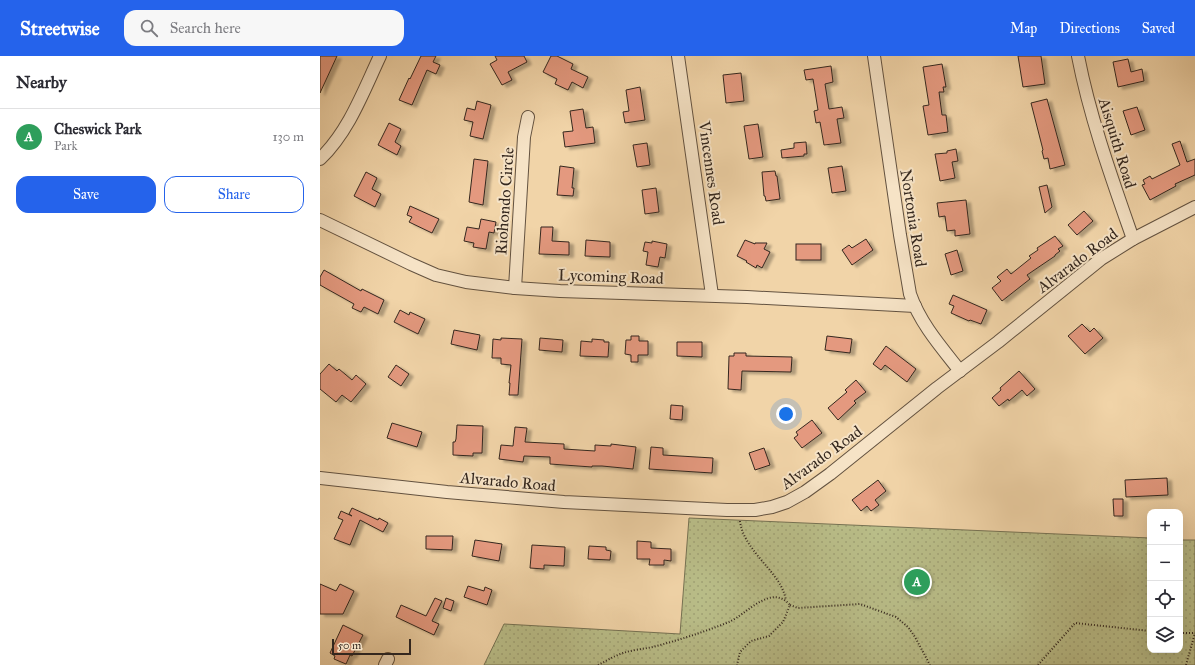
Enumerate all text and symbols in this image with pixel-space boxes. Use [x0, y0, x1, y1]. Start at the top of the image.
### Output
search box [124, 10, 404, 46]
text: Streetwise [20, 17, 100, 40]
icon: search [138, 17, 160, 39]
text: Search here [170, 19, 241, 37]
text: Map [1010, 20, 1037, 37]
text: Directions [1059, 20, 1120, 37]
text: Saved [1142, 20, 1175, 37]
text: Nearby [16, 72, 67, 93]
street label: Aisquith Road [1094, 95, 1140, 191]
street label: Vincennes Road [695, 119, 728, 226]
text: Cheswick Park [54, 120, 142, 138]
text: A [25, 129, 33, 145]
text: 130 m [272, 129, 304, 145]
text: Park [54, 138, 78, 154]
street label: Riohondo Circle [491, 146, 518, 256]
street label: Nortonia Road [896, 168, 931, 268]
button: Save [16, 176, 156, 213]
button: Share [164, 176, 304, 213]
street label: Alvarado Road [1033, 224, 1121, 297]
street label: Lycoming Road [558, 265, 664, 289]
your location [776, 404, 796, 424]
street label: Alvarado Road [776, 422, 866, 494]
street label: Alvarado Road [458, 468, 557, 495]
map controls [1147, 509, 1183, 653]
button: + [1147, 509, 1183, 545]
button: − [1147, 545, 1183, 581]
pin: A [904, 567, 930, 597]
button: locate [1147, 581, 1183, 617]
button: layers [1147, 617, 1183, 653]
scale bar [332, 637, 411, 656]
text: 50 m [338, 639, 361, 652]

